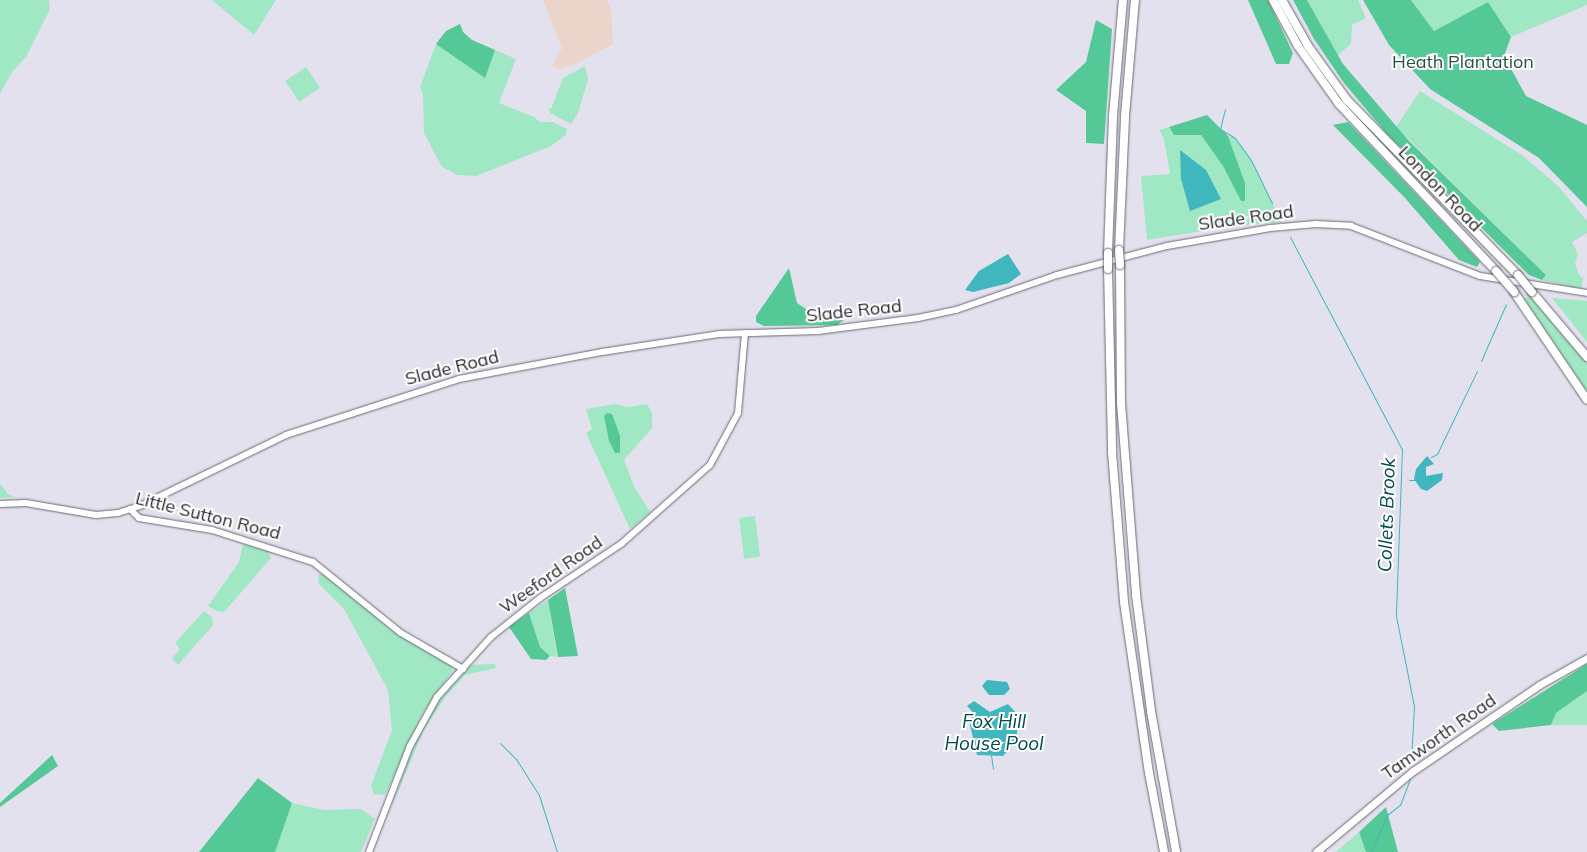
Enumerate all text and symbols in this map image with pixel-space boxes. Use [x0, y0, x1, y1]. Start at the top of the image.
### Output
park label: Heath Plantation [1392, 51, 1534, 73]
street label: London Road [1394, 142, 1486, 236]
street label: Slade Road [1197, 201, 1295, 235]
street label: Slade Road [805, 295, 903, 327]
street label: Slade Road [403, 346, 501, 390]
water label: Collets Brook [1374, 457, 1400, 573]
street label: Little Sutton Road [133, 488, 283, 544]
street label: Weeford Road [495, 532, 607, 618]
street label: Tamworth Road [1378, 690, 1500, 784]
water label: Fox Hill House Pool [944, 711, 1044, 755]

